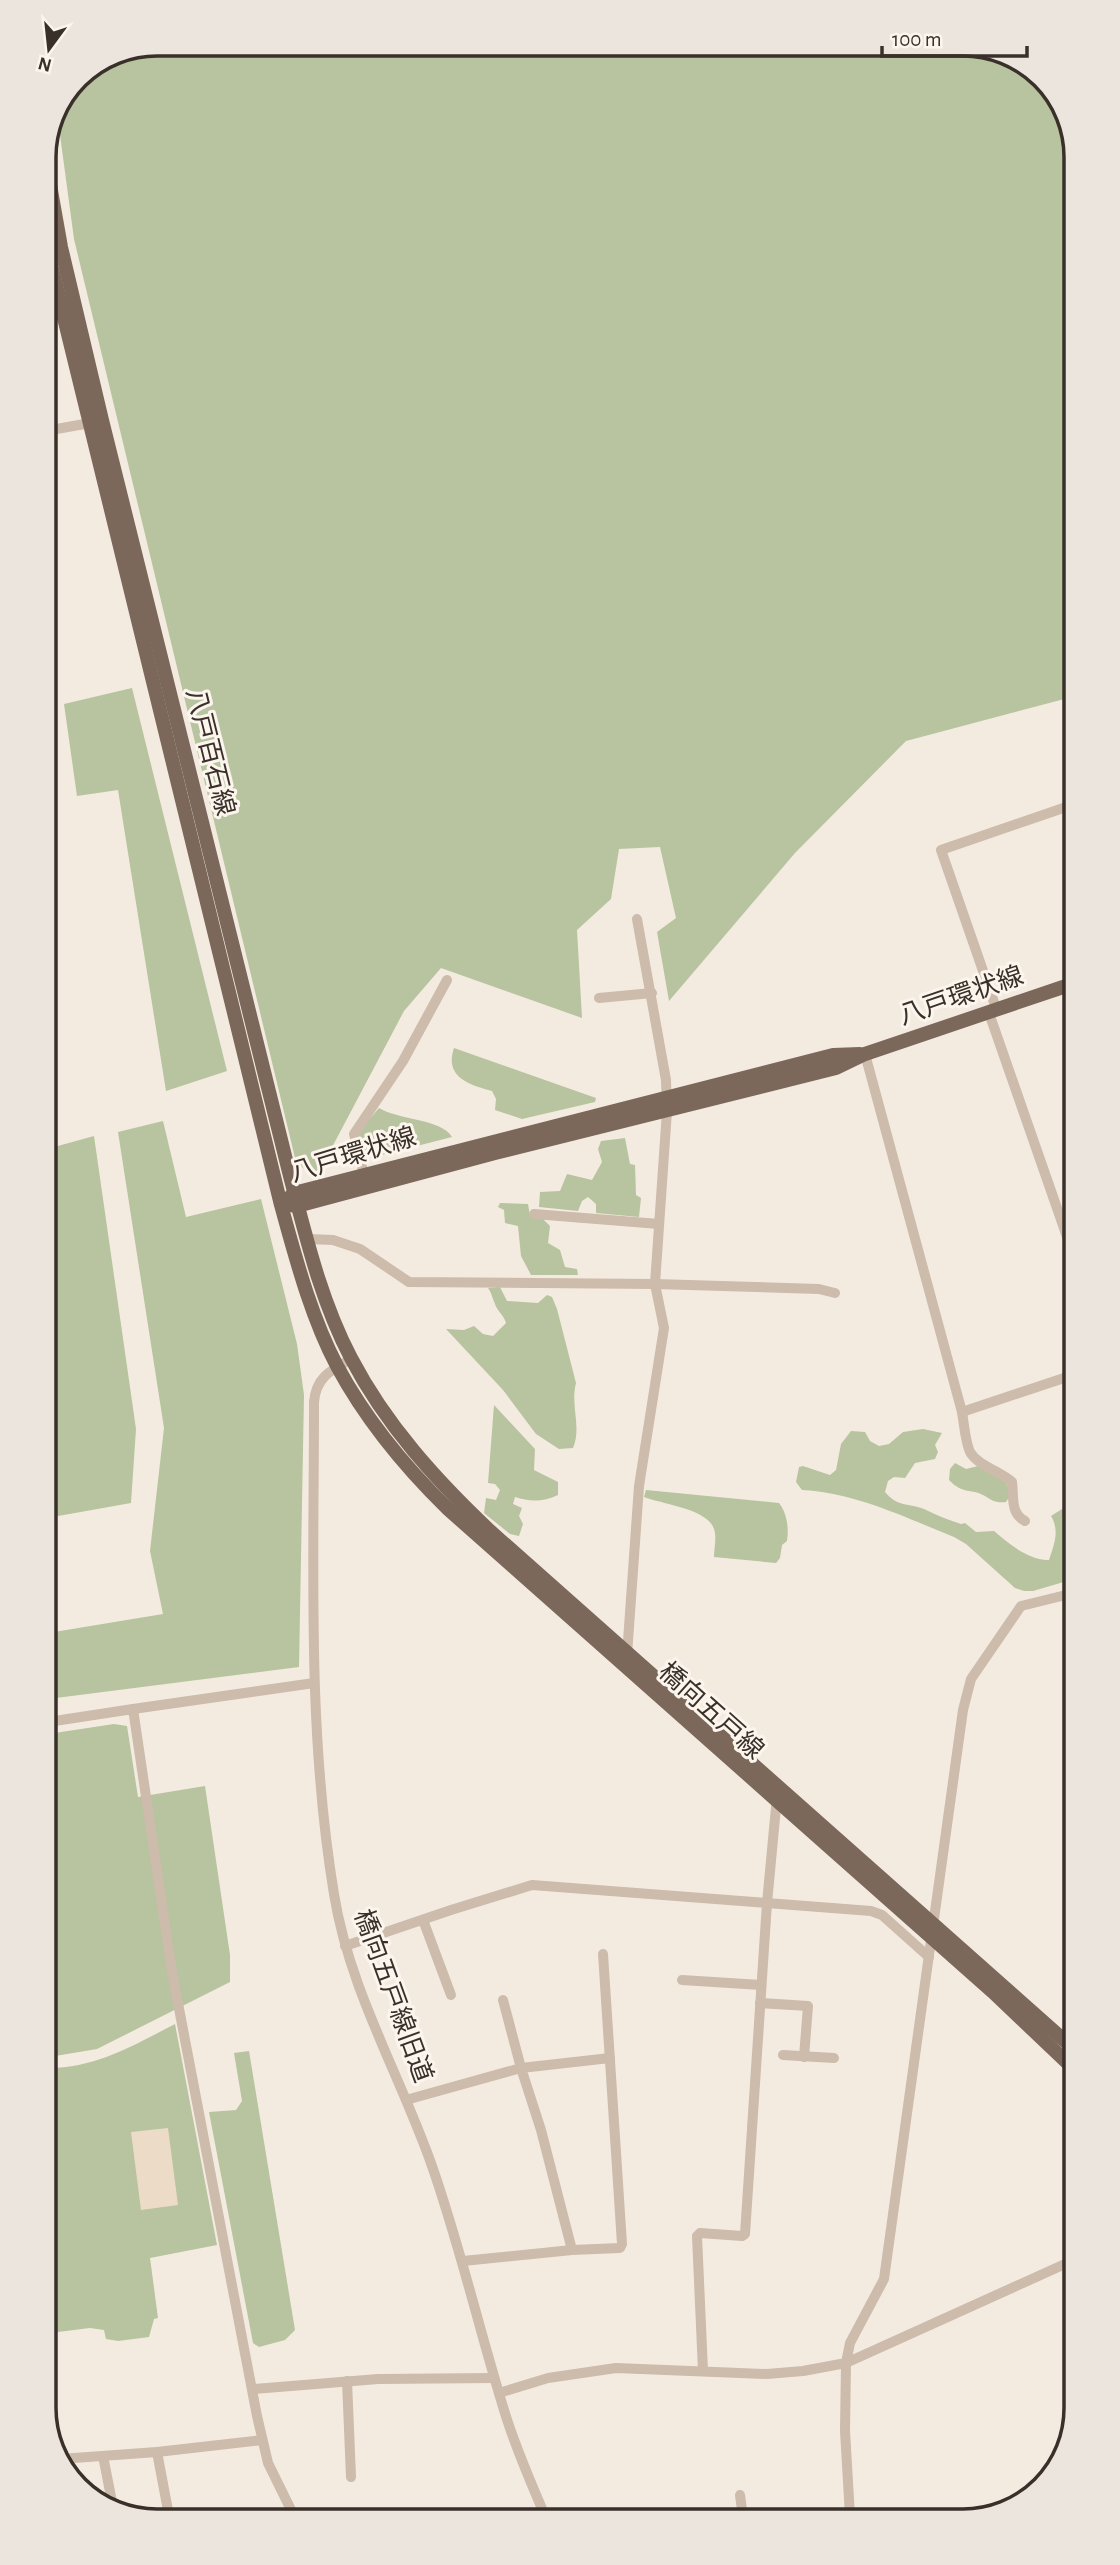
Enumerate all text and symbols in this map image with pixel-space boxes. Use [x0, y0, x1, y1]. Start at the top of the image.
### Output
north arrow [14, 14, 84, 84]
scale bar [882, 14, 1027, 58]
text: 100 m [892, 29, 942, 50]
text: N [36, 53, 54, 75]
street label: 八戸百石線 [182, 686, 239, 818]
street label: 八戸環状線 [895, 962, 1027, 1029]
street label: 八戸環状線 [287, 1123, 419, 1186]
street label: 橋向五戸線 [654, 1657, 769, 1764]
street label: 橋向五戸線旧道 [350, 1906, 437, 2086]

